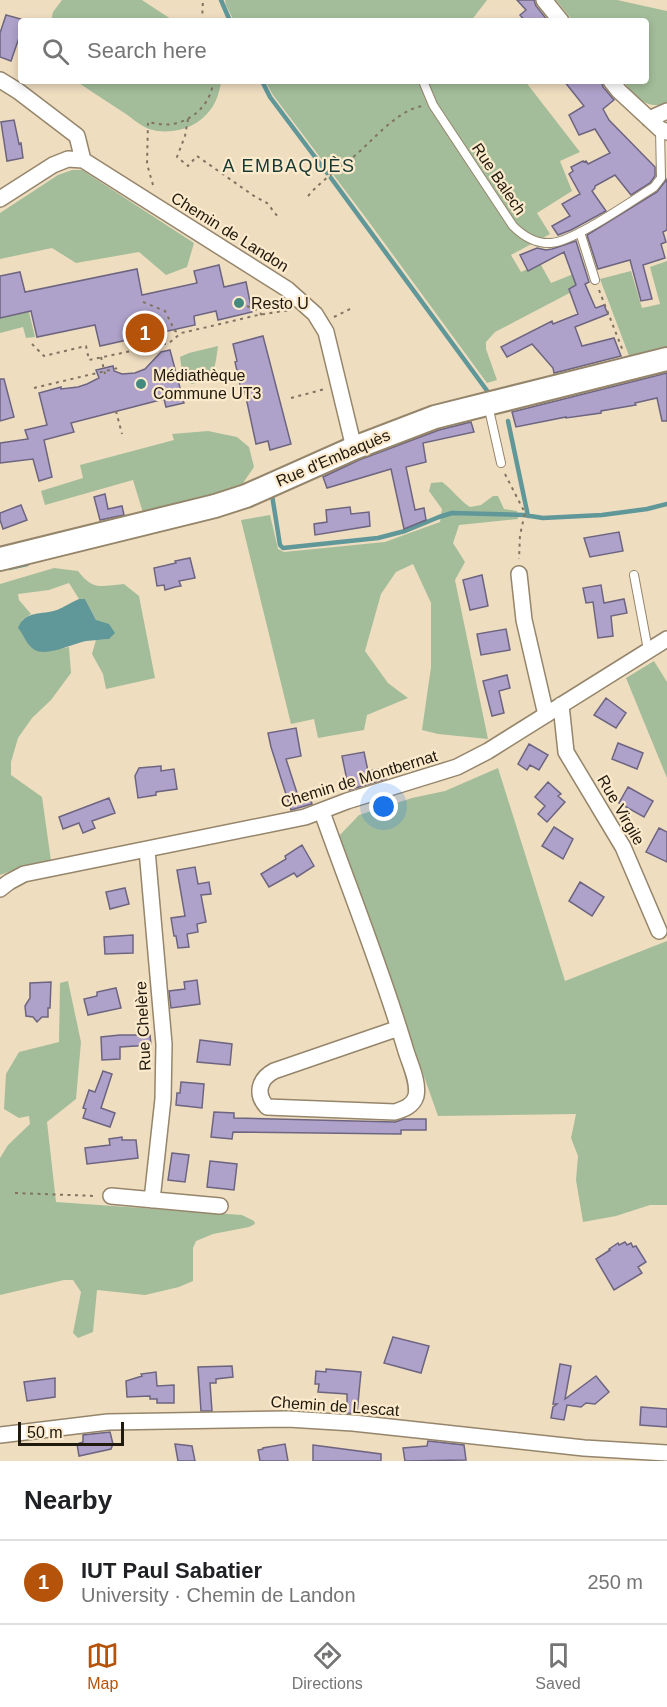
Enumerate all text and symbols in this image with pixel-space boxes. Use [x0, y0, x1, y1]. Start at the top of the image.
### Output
search box [18, 18, 649, 84]
icon: search [39, 35, 72, 68]
text: Search here [87, 38, 207, 63]
street label: Rue Balech [469, 140, 529, 218]
district label: A EMBAQUÈS [222, 156, 356, 176]
street label: Chemin de Landon [168, 189, 292, 275]
place label: Resto U [251, 295, 309, 312]
marker: Resto U [232, 296, 246, 310]
pin: 1 [126, 310, 164, 356]
place label: Médiathèque Commune UT3 [153, 367, 262, 402]
marker: Médiathèque Commune UT3 [134, 377, 148, 391]
street label: Rue d'Embaquès [273, 426, 393, 490]
street label: Chemin de Montbernat [279, 747, 440, 811]
street label: Rue Virgile [594, 772, 648, 848]
your location [369, 792, 398, 821]
street label: Rue Chelère [132, 981, 154, 1071]
street label: Chemin de Lescat [270, 1393, 400, 1419]
scale bar [18, 1419, 124, 1446]
text: 50 m [27, 1424, 63, 1441]
text: Nearby [24, 1485, 112, 1515]
text: IUT Paul Sabatier [81, 1558, 262, 1583]
text: 1 [38, 1571, 49, 1593]
text: 250 m [587, 1571, 643, 1593]
text: University · Chemin de Landon [81, 1584, 356, 1606]
tab: Map [86, 1639, 119, 1693]
tab: Directions [292, 1639, 363, 1693]
tab: Saved [535, 1639, 581, 1693]

